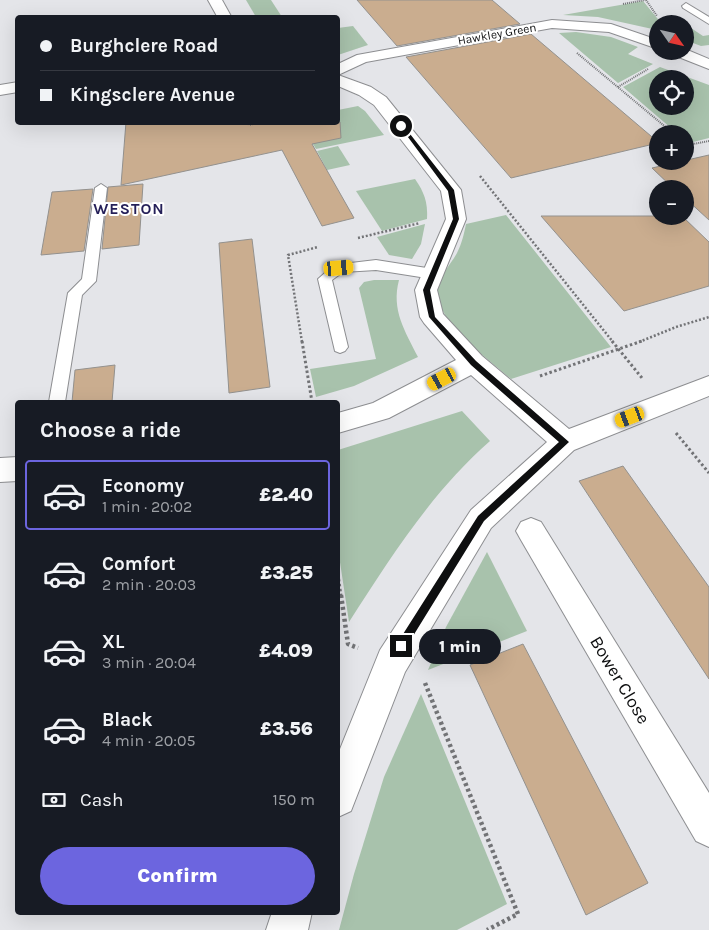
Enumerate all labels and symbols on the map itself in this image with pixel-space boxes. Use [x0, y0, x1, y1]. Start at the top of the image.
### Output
north arrow [649, 15, 694, 60]
street label: Hawkley Green [457, 20, 537, 48]
route start [390, 115, 412, 137]
district label: WESTON [93, 199, 165, 218]
car [323, 259, 354, 277]
car [425, 365, 458, 393]
car [613, 405, 646, 429]
callout: 1 min [418, 628, 501, 664]
street label: Bower Close [585, 632, 655, 728]
route end [390, 635, 412, 657]

